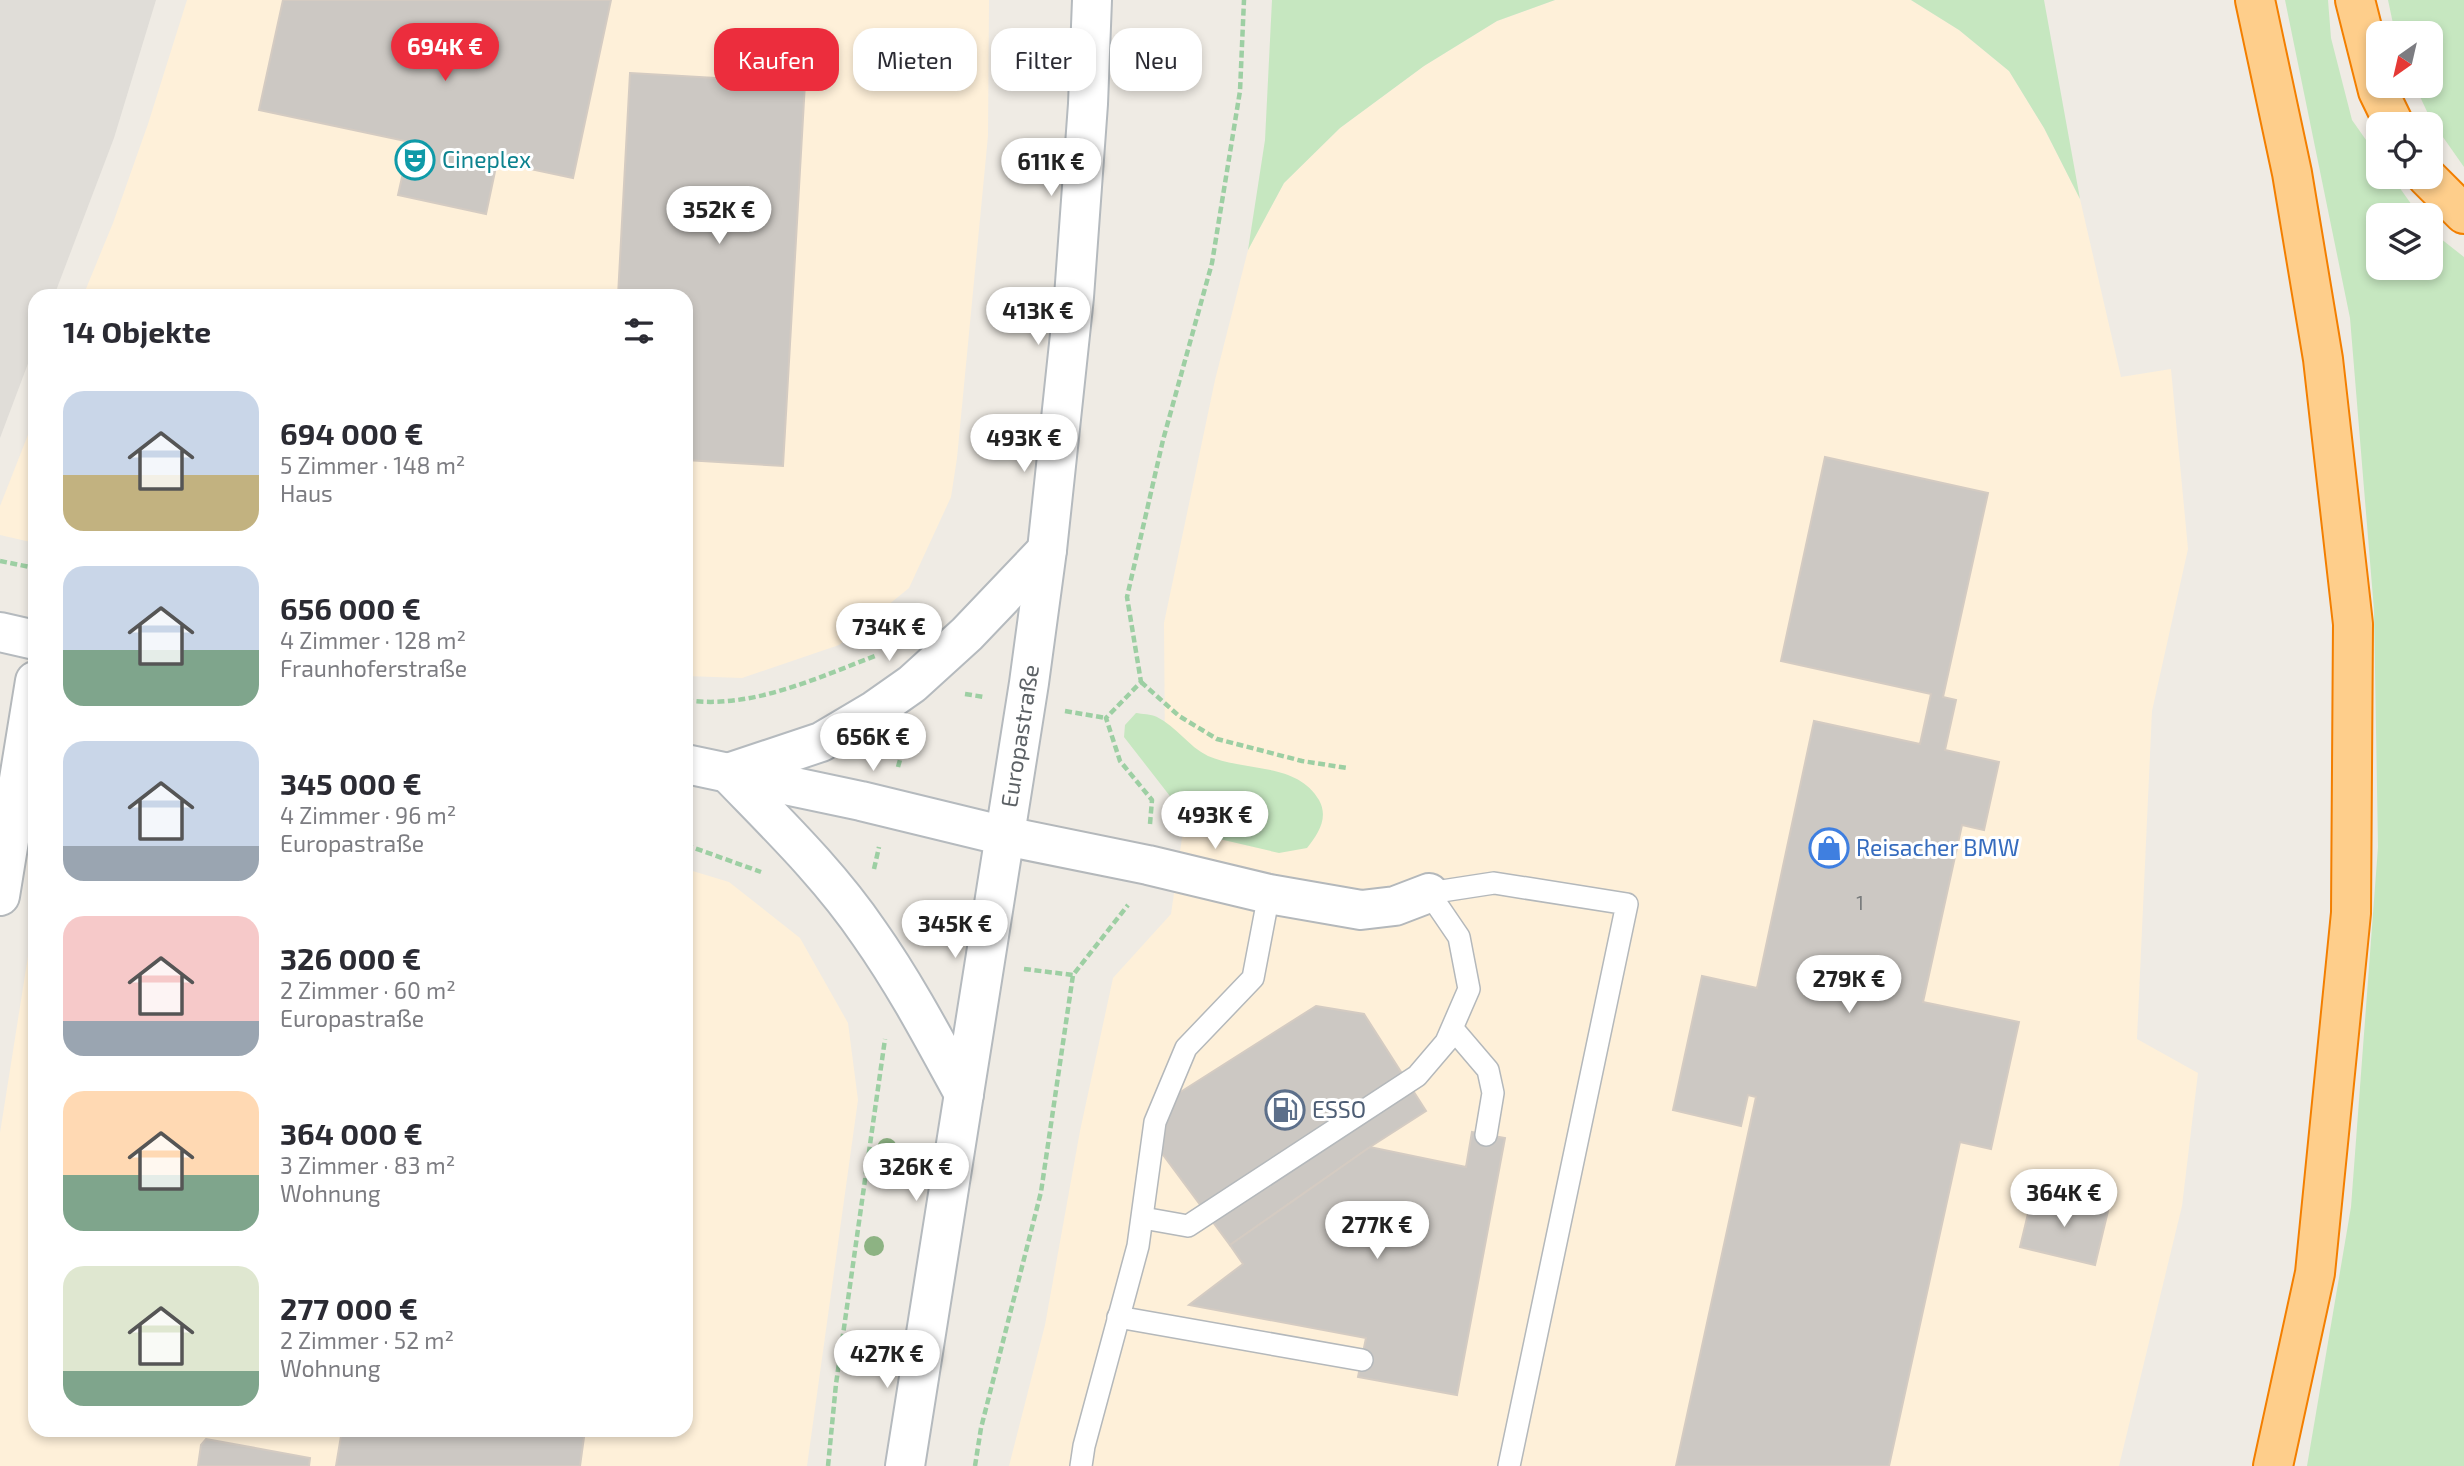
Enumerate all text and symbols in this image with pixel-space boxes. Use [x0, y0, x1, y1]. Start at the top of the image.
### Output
north arrow [2366, 21, 2443, 98]
map controls [2366, 21, 2443, 280]
pin: 694K € [388, 24, 502, 83]
chip: Kaufen [714, 28, 839, 91]
chip: Mieten [853, 28, 977, 91]
chip: Filter [991, 28, 1096, 91]
chip: Neu [1110, 28, 1202, 91]
text: 694K € [407, 32, 483, 60]
button: locate [2366, 112, 2443, 189]
pin: 611K € [994, 138, 1108, 198]
theatre icon: Cineplex [394, 139, 436, 181]
place label: Cineplex [442, 145, 531, 173]
text: 611K € [1017, 147, 1085, 175]
pin: 352K € [662, 187, 776, 246]
text: 352K € [682, 195, 756, 223]
button: layers [2366, 203, 2443, 280]
pin: 413K € [981, 288, 1095, 347]
text: 413K € [1002, 296, 1074, 324]
icon: filters [620, 312, 658, 350]
text: 14 Objekte [63, 313, 211, 349]
pin: 493K € [967, 414, 1081, 474]
text: 694 000 € [280, 415, 424, 451]
icon: home [119, 419, 203, 503]
text: 493K € [986, 423, 1062, 451]
text: 5 Zimmer · 148 m² [280, 451, 465, 479]
text: Haus [280, 479, 333, 507]
text: 656 000 € [280, 590, 421, 626]
icon: home [119, 594, 203, 678]
pin: 734K € [832, 604, 946, 663]
text: 734K € [852, 612, 926, 640]
text: 4 Zimmer · 128 m² [280, 626, 466, 654]
text: Fraunhoferstraße [280, 654, 467, 682]
street label: Europastraße [994, 662, 1044, 809]
pin: 656K € [816, 714, 930, 773]
text: 656K € [836, 722, 910, 750]
text: 345 000 € [280, 765, 422, 801]
icon: home [119, 769, 203, 853]
pin: 493K € [1158, 792, 1272, 851]
text: 493K € [1177, 800, 1253, 828]
text: 4 Zimmer · 96 m² [280, 801, 456, 829]
shop icon: Reisacher BMW [1808, 827, 1850, 869]
text: Europastraße [280, 829, 424, 857]
place label: Reisacher BMW [1856, 833, 2020, 861]
house number: 1 [1856, 891, 1864, 914]
pin: 345K € [898, 900, 1012, 960]
text: 345K € [918, 909, 992, 937]
text: 326 000 € [280, 940, 421, 976]
icon: home [119, 944, 203, 1028]
pin: 279K € [1792, 956, 1906, 1015]
text: 279K € [1812, 964, 1886, 992]
text: 2 Zimmer · 60 m² [280, 976, 456, 1004]
text: Europastraße [280, 1004, 424, 1032]
fuel station icon: ESSO [1264, 1089, 1306, 1131]
place label: ESSO [1312, 1095, 1366, 1123]
text: 364 000 € [280, 1115, 423, 1151]
icon: home [119, 1119, 203, 1203]
pin: 326K € [859, 1144, 973, 1203]
text: 3 Zimmer · 83 m² [280, 1151, 455, 1179]
text: 326K € [879, 1152, 953, 1180]
pin: 364K € [2007, 1170, 2121, 1229]
text: 364K € [2026, 1178, 2102, 1206]
text: Wohnung [280, 1179, 381, 1207]
pin: 277K € [1320, 1202, 1434, 1261]
text: 277K € [1341, 1210, 1413, 1238]
text: 277 000 € [280, 1290, 418, 1326]
icon: home [119, 1294, 203, 1378]
text: 2 Zimmer · 52 m² [280, 1326, 454, 1354]
pin: 427K € [830, 1330, 944, 1390]
text: 427K € [850, 1339, 924, 1367]
text: Wohnung [280, 1354, 381, 1382]

